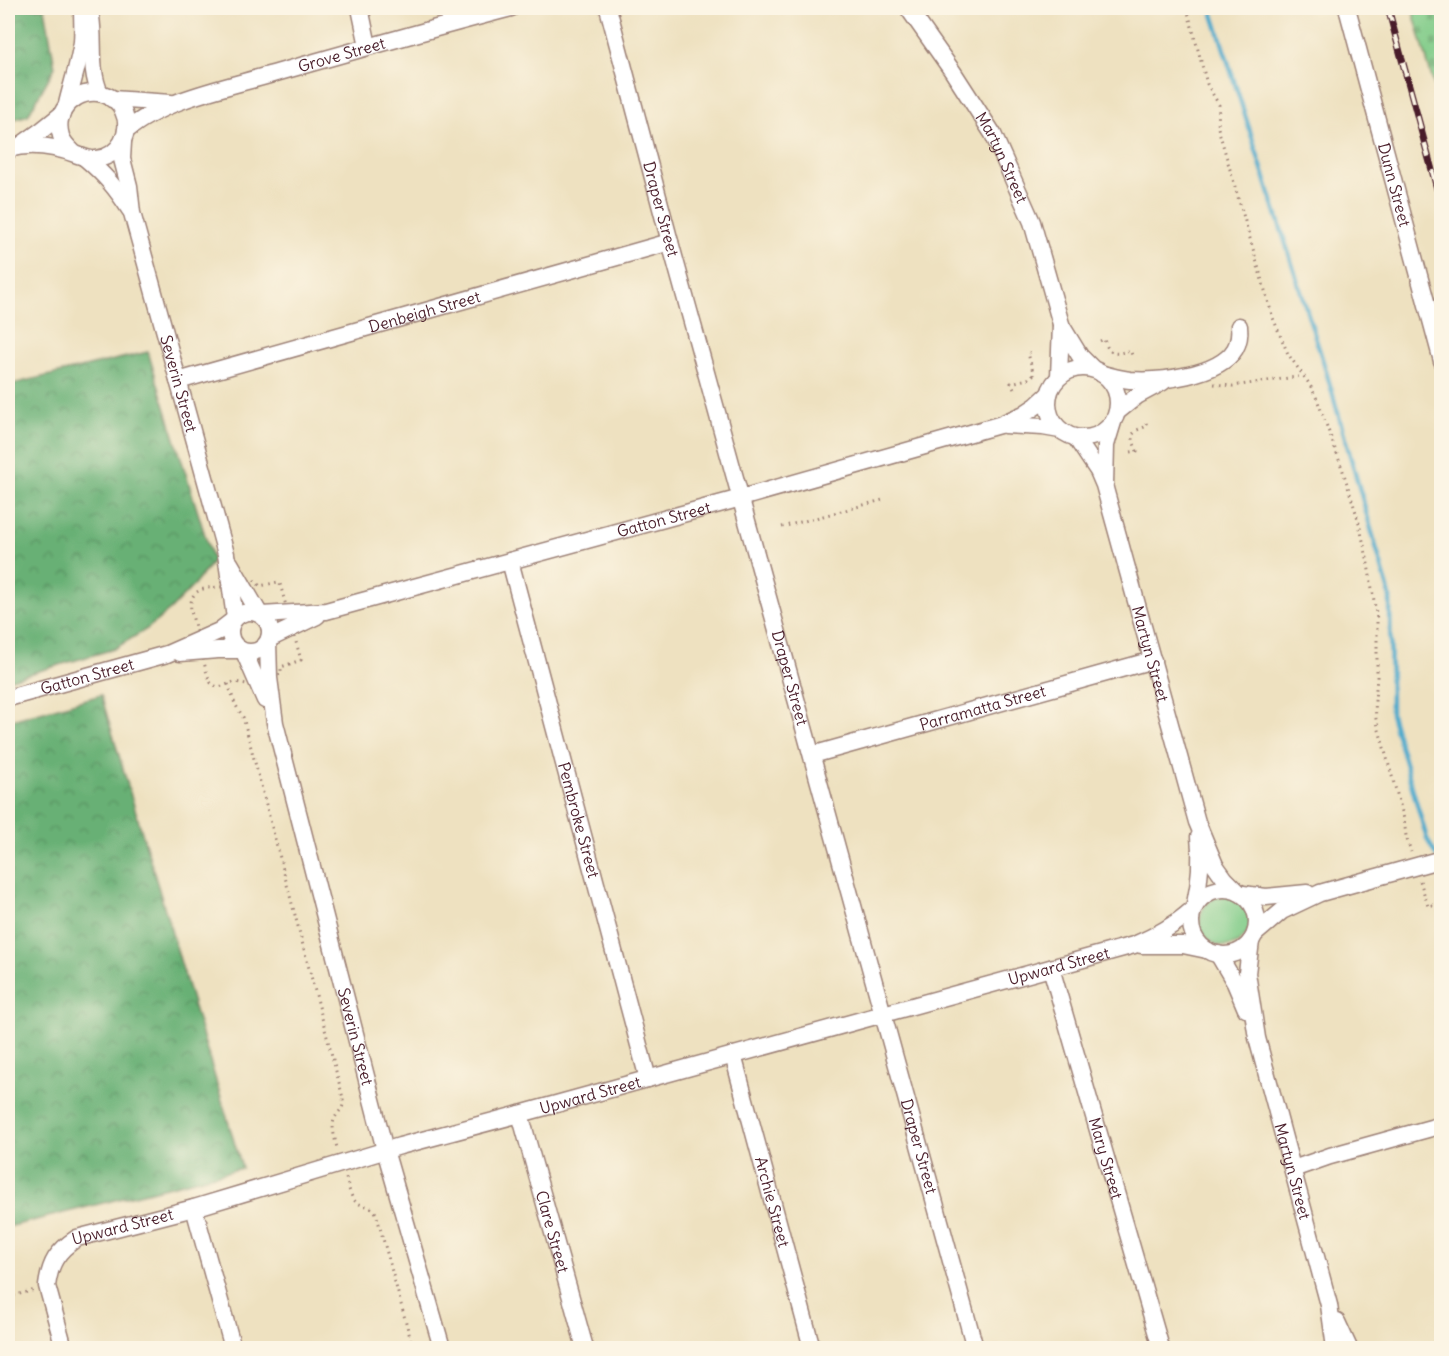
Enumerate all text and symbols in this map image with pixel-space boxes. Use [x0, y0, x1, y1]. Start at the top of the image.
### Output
street label: Grove Street [296, 32, 388, 76]
street label: Martyn Street [971, 108, 1033, 207]
street label: Dunn Street [1374, 141, 1416, 229]
street label: Draper Street [639, 159, 684, 259]
street label: Denbeigh Street [366, 286, 483, 337]
street label: Severin Street [156, 333, 202, 435]
street label: Gatton Street [614, 497, 713, 541]
street label: Martyn Street [1128, 603, 1174, 705]
street label: Draper Street [768, 628, 813, 728]
street label: Gatton Street [38, 653, 137, 699]
street label: Parramatta Street [917, 680, 1048, 735]
street label: Pembroke Street [554, 760, 604, 881]
street label: Upward Street [1006, 942, 1112, 989]
street label: Severin Street [334, 986, 378, 1088]
street label: Upward Street [537, 1071, 643, 1118]
street label: Draper Street [897, 1096, 942, 1196]
street label: Mary Street [1085, 1115, 1128, 1202]
street label: Martyn Street [1270, 1121, 1316, 1222]
street label: Archie Street [751, 1154, 794, 1250]
street label: Clare Street [532, 1188, 574, 1276]
street label: Upward Street [69, 1204, 176, 1249]

